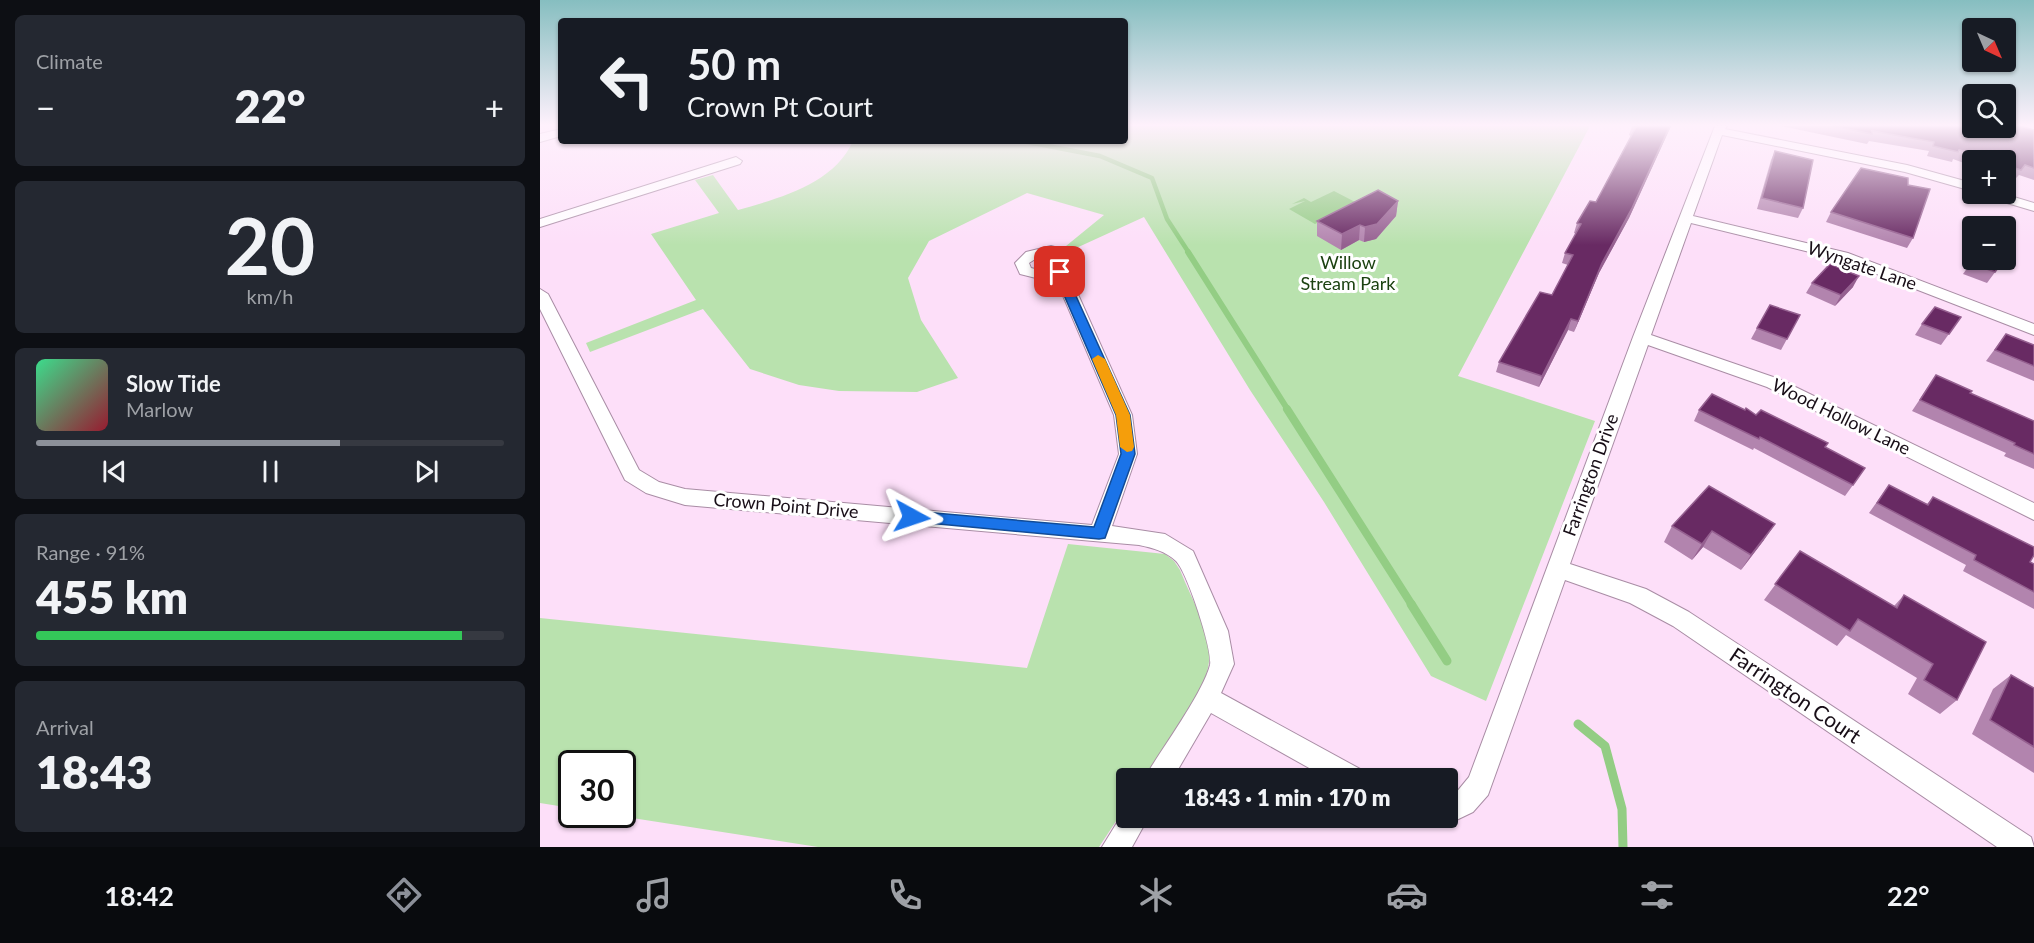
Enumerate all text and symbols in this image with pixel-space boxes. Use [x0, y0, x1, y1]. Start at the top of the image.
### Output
north arrow [1962, 18, 2016, 72]
map controls [1962, 18, 2016, 270]
text: 50 m [687, 39, 781, 89]
icon: left [588, 42, 666, 120]
text: Climate [36, 49, 103, 73]
text: 22° [235, 79, 305, 133]
button: search [1962, 84, 2016, 138]
text: − [36, 87, 55, 127]
text: + [485, 87, 504, 127]
text: Crown Pt Court [687, 90, 873, 123]
button: + [1962, 150, 2016, 204]
text: 20 [225, 198, 315, 292]
button: − [1962, 216, 2016, 270]
street label: Wyngate Lane [1805, 236, 1920, 294]
pin [1034, 246, 1085, 297]
park label: Willow Stream Park [1300, 251, 1396, 294]
icon: arrive [1043, 255, 1076, 288]
text: km/h [247, 284, 293, 308]
text: Slow Tide [126, 370, 221, 397]
street label: Wood Hollow Lane [1769, 373, 1914, 459]
text: Marlow [126, 397, 193, 421]
street label: Farrington Drive [1558, 410, 1622, 539]
icon: previous [98, 455, 131, 488]
icon: pause [254, 455, 287, 488]
icon: next [410, 455, 443, 488]
position arrow [880, 485, 944, 549]
street label: Crown Point Drive [713, 488, 860, 522]
text: Range · 91% [36, 540, 145, 564]
text: 455 km [36, 570, 188, 624]
street label: Farrington Court [1725, 642, 1867, 748]
text: Arrival [36, 715, 94, 739]
text: 18:43 [36, 745, 152, 799]
speed limit sign: 30 [558, 750, 636, 828]
text: 18:43 · 1 min · 170 m [1184, 784, 1390, 811]
icon: directions [383, 874, 425, 916]
icon: music [633, 874, 675, 916]
icon: phone [884, 874, 926, 916]
icon: climate [1135, 874, 1177, 916]
icon: car [1386, 874, 1428, 916]
icon: filters [1636, 874, 1678, 916]
text: 18:42 [104, 879, 174, 912]
text: 22° [1887, 879, 1930, 912]

